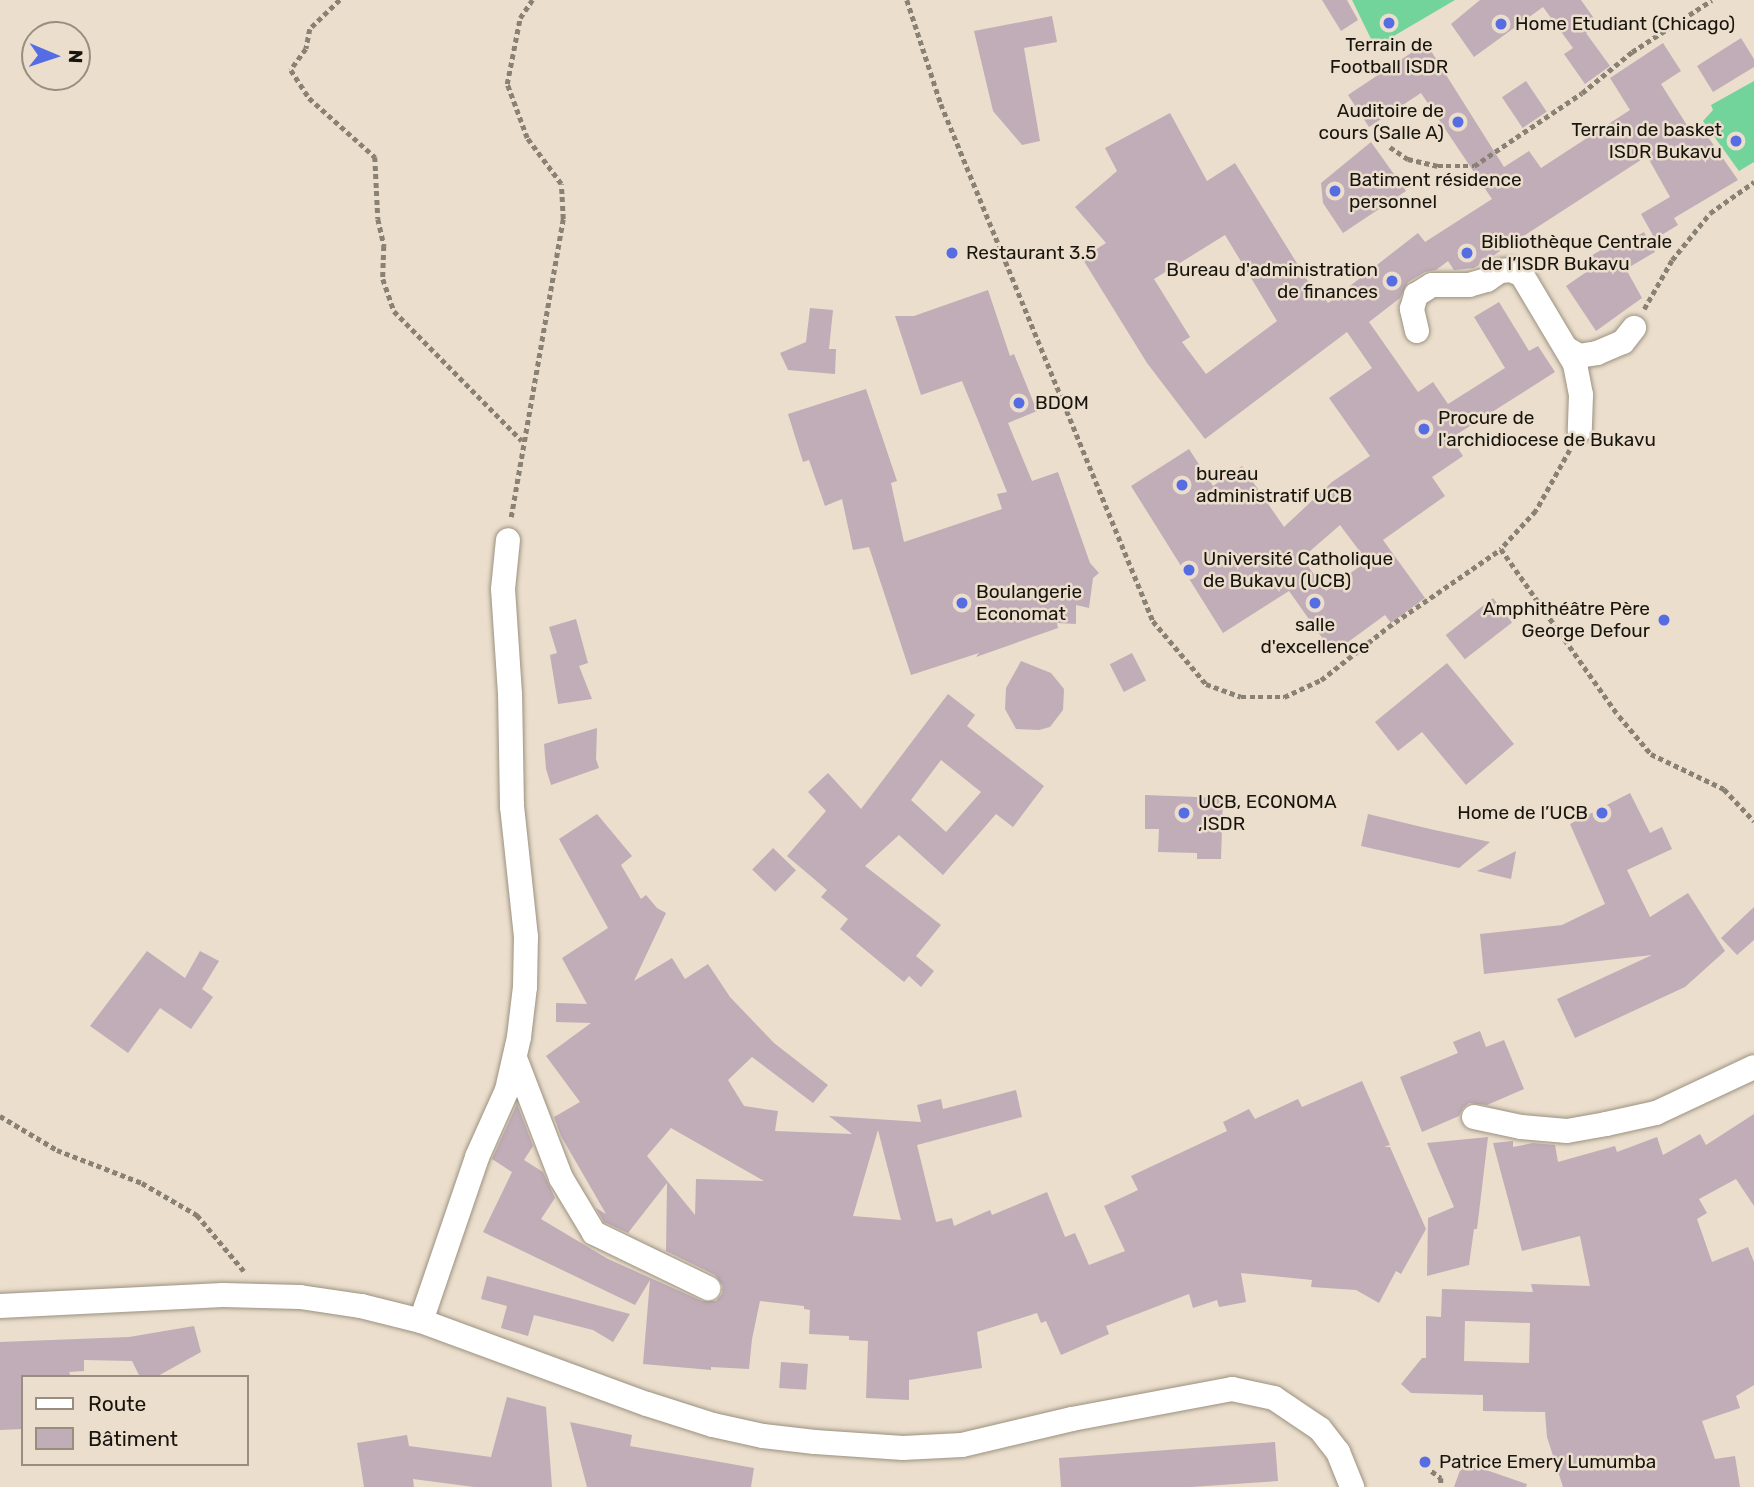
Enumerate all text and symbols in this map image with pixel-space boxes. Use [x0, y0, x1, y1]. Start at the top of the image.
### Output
place label: Home Etudiant (Chicago) [1515, 13, 1735, 35]
marker: Terrain de Football ISDR [1381, 15, 1397, 31]
marker: Home Etudiant (Chicago) [1493, 16, 1509, 32]
north arrow [21, 21, 91, 91]
place label: Terrain de Football ISDR [1330, 34, 1448, 78]
text: N [64, 49, 87, 64]
place label: Auditoire de cours (Salle A) [1318, 100, 1444, 144]
marker: Auditoire de cours (Salle A) [1450, 114, 1466, 130]
place label: Terrain de basket ISDR Bukavu [1571, 119, 1722, 163]
marker: Terrain de basket ISDR Bukavu [1728, 133, 1744, 149]
place label: Batiment résidence personnel [1349, 169, 1522, 213]
marker: Batiment résidence personnel [1327, 183, 1343, 199]
place label: Bibliothèque Centrale de l’ISDR Bukavu [1481, 231, 1672, 275]
place label: Restaurant 3.5 [966, 242, 1097, 264]
marker: Restaurant 3.5 [944, 245, 960, 261]
marker: Bibliothèque Centrale de l’ISDR Bukavu [1459, 245, 1475, 261]
place label: Bureau d'administration de finances [1166, 259, 1378, 303]
marker: Bureau d'administration de finances [1384, 273, 1400, 289]
place label: BDOM [1035, 392, 1089, 414]
marker: BDOM [1009, 393, 1029, 413]
place label: Procure de l'archidiocese de Bukavu [1438, 407, 1656, 451]
marker: Procure de l'archidiocese de Bukavu [1416, 421, 1432, 437]
place label: bureau administratif UCB [1196, 463, 1353, 507]
marker: bureau administratif UCB [1174, 477, 1190, 493]
place label: Université Catholique de Bukavu (UCB) [1203, 548, 1393, 592]
marker: Université Catholique de Bukavu (UCB) [1181, 562, 1197, 578]
place label: Boulangerie Economat [976, 581, 1082, 625]
marker: Boulangerie Economat [954, 595, 970, 611]
marker: salle d'excellence [1307, 595, 1323, 611]
place label: Amphithéâtre Père George Defour [1483, 598, 1650, 642]
marker: Amphithéâtre Père George Defour [1656, 612, 1672, 628]
place label: salle d'excellence [1261, 614, 1369, 658]
place label: UCB, ECONOMA ,ISDR [1198, 791, 1337, 835]
place label: Home de l’UCB [1457, 802, 1588, 824]
marker: UCB, ECONOMA ,ISDR [1176, 805, 1192, 821]
marker: Home de l’UCB [1594, 805, 1610, 821]
legend [21, 1375, 248, 1466]
text: Route [88, 1391, 146, 1416]
text: Bâtiment [88, 1426, 178, 1451]
place label: Patrice Emery Lumumba [1439, 1451, 1657, 1473]
marker: Patrice Emery Lumumba [1417, 1454, 1433, 1470]

